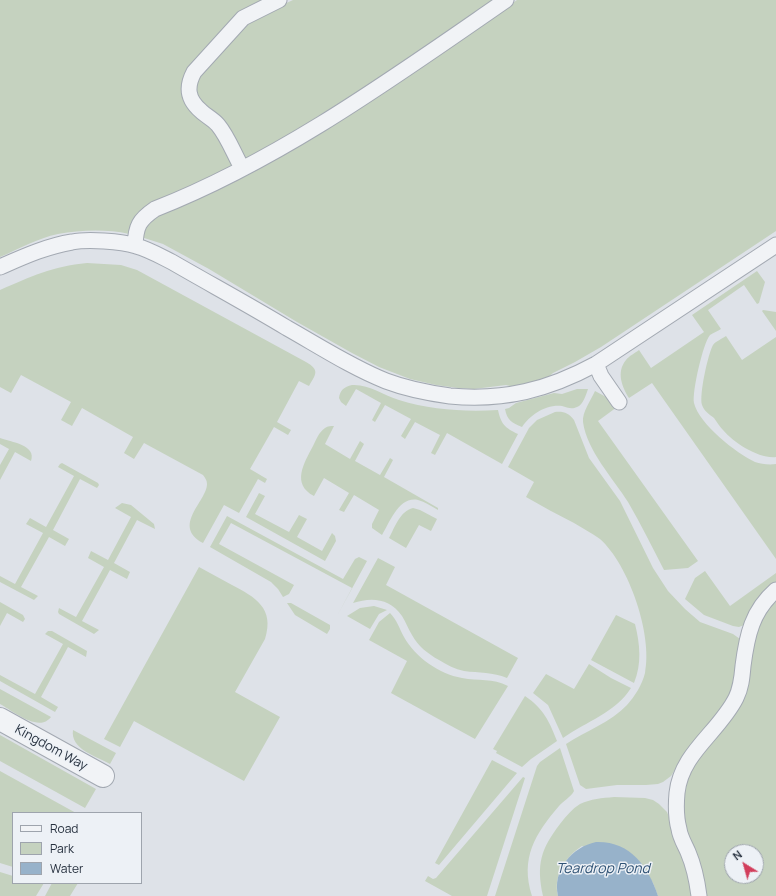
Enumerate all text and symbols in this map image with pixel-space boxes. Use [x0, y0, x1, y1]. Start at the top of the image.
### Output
street label: Kingdom Way [12, 722, 90, 774]
legend [12, 812, 142, 884]
text: Road [50, 820, 78, 837]
text: Park [50, 840, 74, 857]
north arrow [724, 844, 764, 884]
text: N [729, 846, 745, 863]
text: Water [50, 860, 83, 877]
water label: Teardrop Pond [556, 861, 650, 877]

